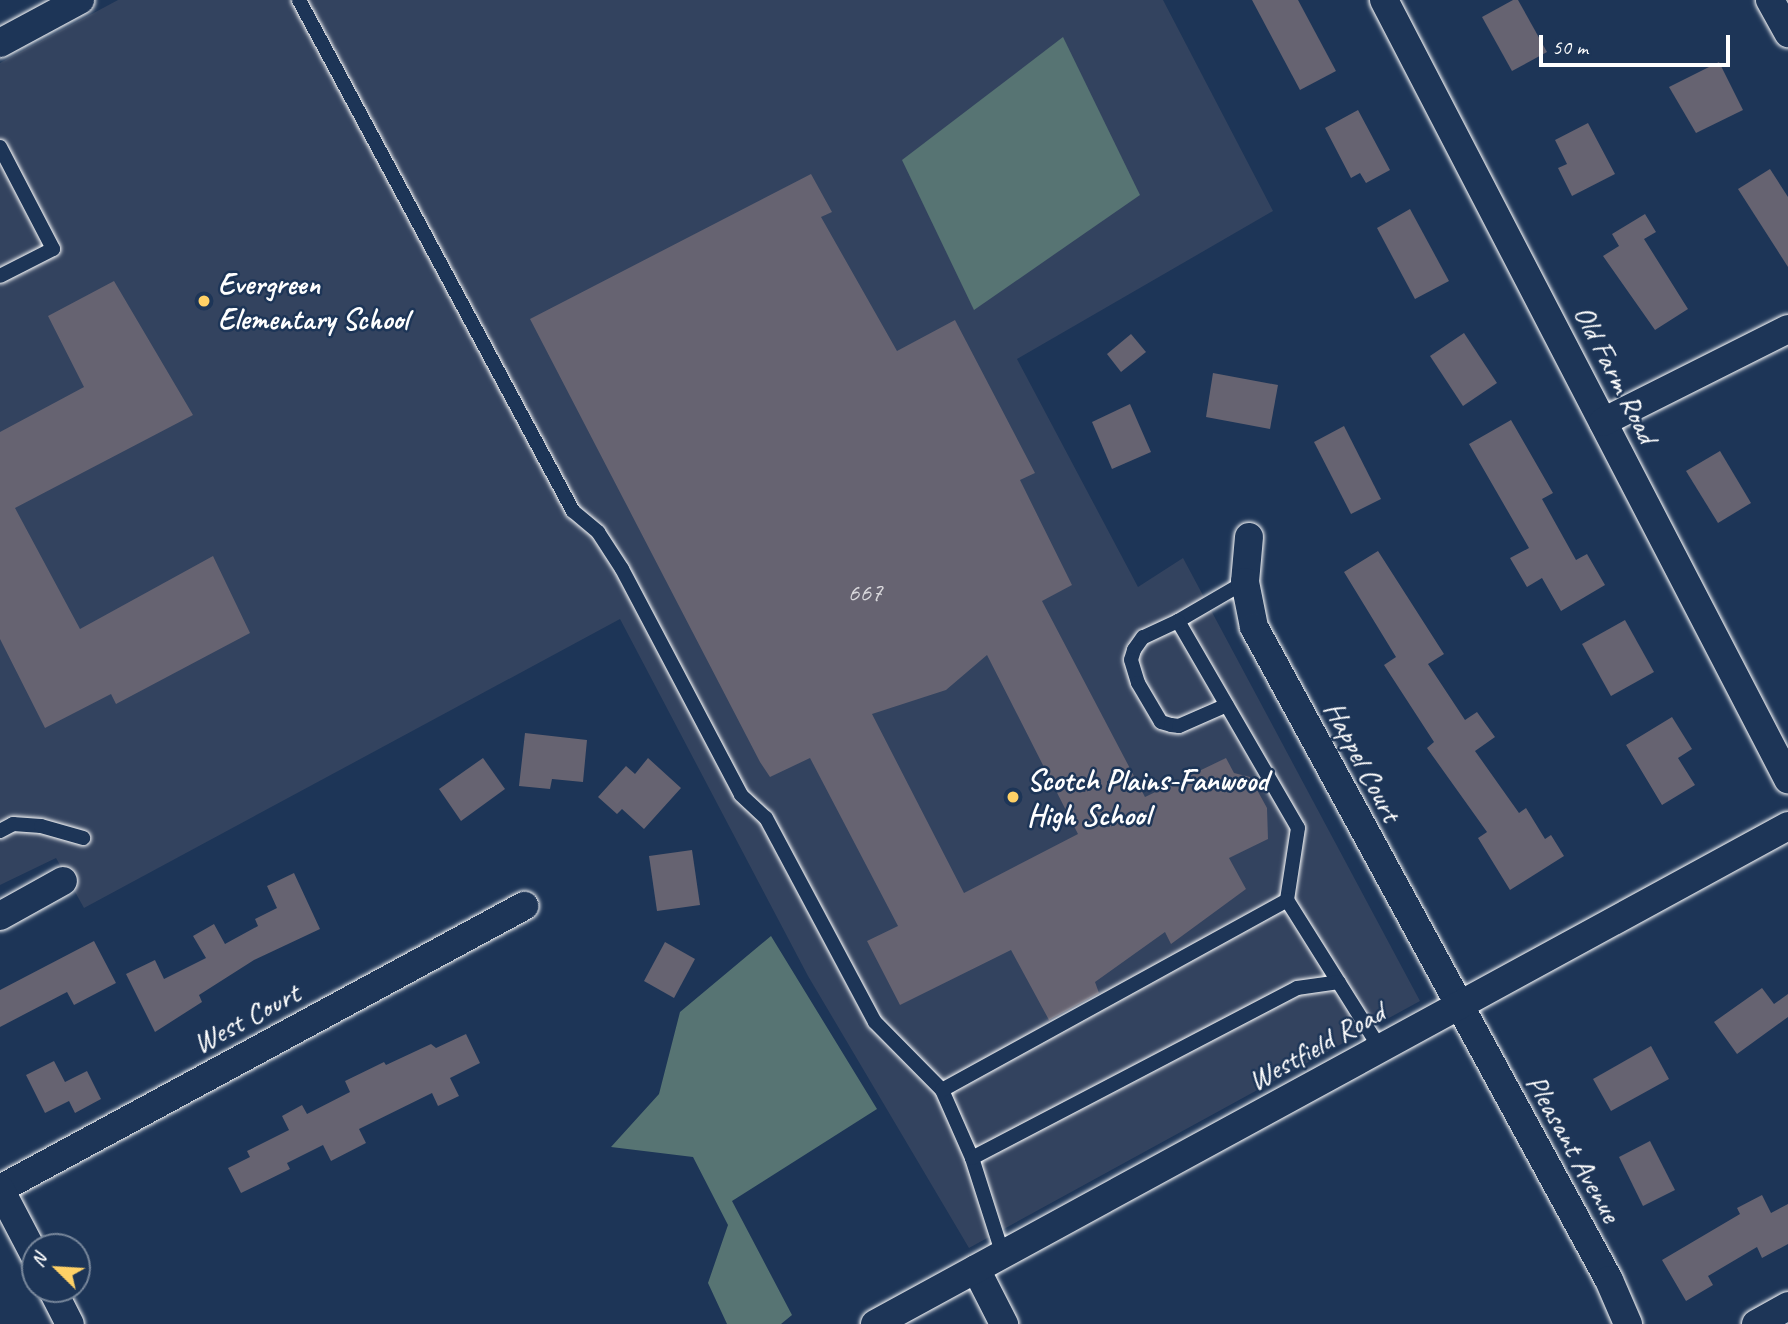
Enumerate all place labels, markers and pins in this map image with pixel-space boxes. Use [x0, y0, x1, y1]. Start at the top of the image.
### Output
place label: Evergreen Elementary School [218, 266, 408, 336]
marker: Evergreen Elementary School [196, 293, 212, 309]
place label: Scotch Plains-Fanwood High School [1027, 762, 1268, 832]
marker: Scotch Plains-Fanwood High School [1005, 789, 1021, 805]

